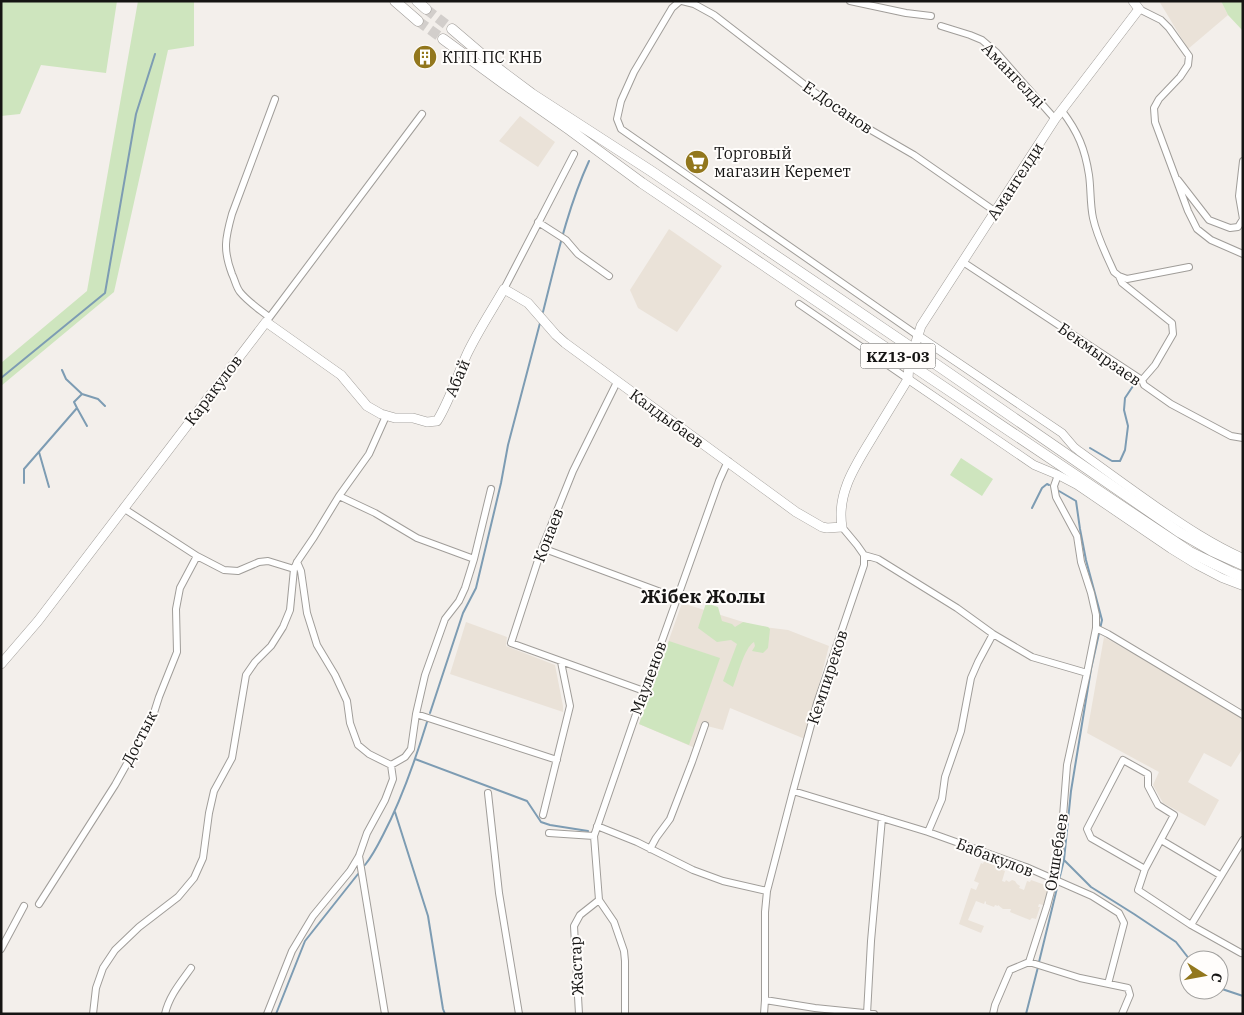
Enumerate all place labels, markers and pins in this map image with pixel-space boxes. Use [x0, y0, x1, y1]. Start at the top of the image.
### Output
building icon: КПП ПС КНБ [412, 44, 438, 70]
place label: КПП ПС КНБ [442, 47, 542, 67]
place label: Торговый магазин Керемет [714, 143, 851, 181]
supermarket icon: Торговый магазин Керемет [684, 149, 710, 175]

